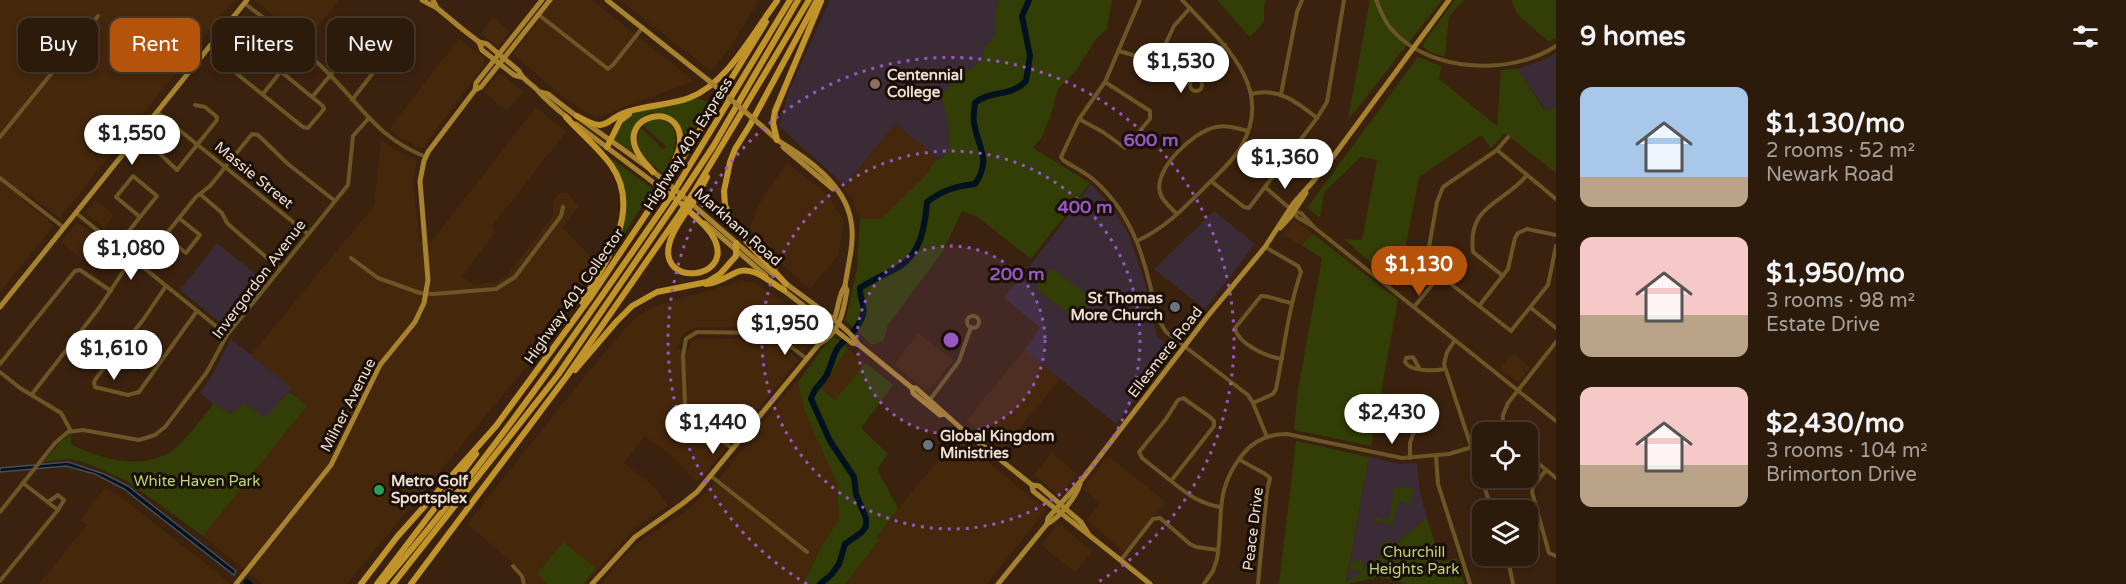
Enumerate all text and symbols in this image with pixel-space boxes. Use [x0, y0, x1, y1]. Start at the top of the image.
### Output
chip: Buy [18, 18, 98, 72]
chip: Rent [110, 18, 200, 72]
chip: Filters [212, 18, 315, 72]
chip: New [327, 18, 414, 72]
icon: filters [2069, 20, 2102, 53]
text: 9 homes [1580, 21, 1686, 52]
pin: $1,530 [1132, 43, 1230, 94]
text: $1,530 [1147, 50, 1215, 74]
place label: Centennial College [887, 66, 963, 102]
street label: Highway 401 Express [640, 74, 736, 214]
marker: Centennial College [868, 77, 882, 91]
text: $1,130/mo [1766, 108, 1905, 139]
icon: home [1628, 111, 1700, 183]
pin: $1,550 [83, 115, 181, 166]
text: $1,550 [98, 122, 166, 146]
text: 600 m [1123, 129, 1179, 151]
street label: Massie Street [211, 138, 297, 212]
pin: $1,360 [1236, 139, 1334, 190]
text: 2 rooms · 52 m² [1766, 139, 1915, 163]
text: $1,360 [1251, 146, 1319, 170]
text: Newark Road [1766, 163, 1894, 187]
street label: Markham Road [691, 184, 785, 270]
text: 400 m [1057, 196, 1113, 218]
street label: Invergordon Avenue [208, 216, 310, 342]
street label: Highway 401 Collector [520, 225, 628, 367]
pin: $1,080 [82, 230, 180, 281]
text: $1,080 [97, 237, 165, 261]
pin: $1,130 [1370, 246, 1468, 297]
text: $1,130 [1385, 253, 1453, 277]
text: $1,950/mo [1766, 258, 1905, 289]
icon: home [1628, 261, 1700, 333]
text: 200 m [989, 263, 1045, 285]
place label: St Thomas More Church [1070, 289, 1163, 324]
text: 3 rooms · 98 m² [1766, 289, 1915, 313]
marker: St Thomas More Church [1168, 300, 1182, 314]
street label: Ellesmere Road [1124, 303, 1206, 401]
pin: $1,950 [736, 305, 834, 356]
text: $1,950 [751, 312, 819, 336]
text: Estate Drive [1766, 313, 1880, 337]
pin: $1,610 [65, 330, 163, 381]
centre of rings [941, 330, 961, 350]
text: $1,610 [80, 337, 148, 361]
street label: Milner Avenue [317, 355, 379, 455]
pin: $2,430 [1343, 394, 1441, 445]
text: $2,430 [1358, 401, 1426, 425]
pin: $1,440 [664, 404, 762, 455]
text: $2,430/mo [1766, 408, 1904, 439]
text: $1,440 [679, 411, 747, 435]
icon: home [1628, 411, 1700, 483]
map controls [1472, 422, 1538, 566]
button: locate [1472, 422, 1538, 488]
place label: Global Kingdom Ministries [940, 427, 1054, 462]
marker: Global Kingdom Ministries [921, 438, 935, 452]
text: 3 rooms · 104 m² [1766, 439, 1928, 463]
text: Brimorton Drive [1766, 463, 1917, 487]
park label: White Haven Park [133, 472, 261, 490]
place label: Metro Golf Sportsplex [391, 472, 468, 508]
marker: Metro Golf Sportsplex [372, 483, 386, 497]
street label: Peace Drive [1239, 486, 1267, 572]
button: layers [1472, 500, 1538, 566]
park label: Churchill Heights Park [1369, 543, 1459, 578]

